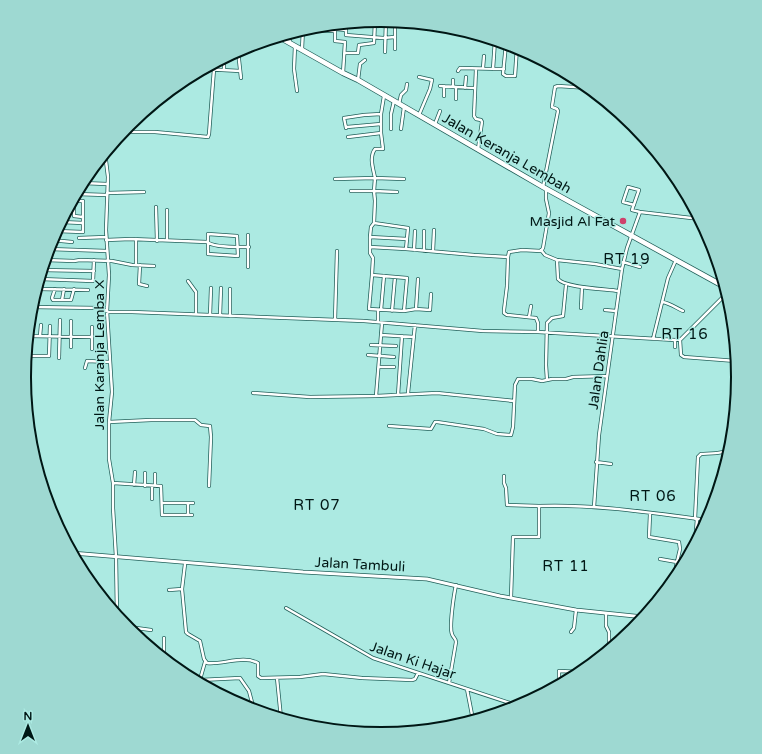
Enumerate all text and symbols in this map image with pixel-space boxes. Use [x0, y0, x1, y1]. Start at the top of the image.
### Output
street label: Jalan Keranja Lembah [439, 110, 574, 197]
place label: Masjid Al Fat [529, 213, 616, 230]
marker: Masjid Al Fat [618, 216, 628, 226]
district label: RT 19 [603, 250, 651, 268]
street label: Jalan Karanja Lemba X [91, 280, 108, 430]
district label: RT 16 [661, 325, 709, 343]
street label: Jalan Dahlia [585, 330, 612, 411]
district label: RT 06 [629, 487, 677, 505]
district label: RT 07 [293, 496, 341, 514]
street label: Jalan Tambuli [314, 554, 406, 575]
district label: RT 11 [542, 557, 590, 575]
street label: Jalan Ki Hajar [368, 638, 459, 683]
north arrow [8, 706, 48, 746]
text: N [24, 710, 32, 723]

